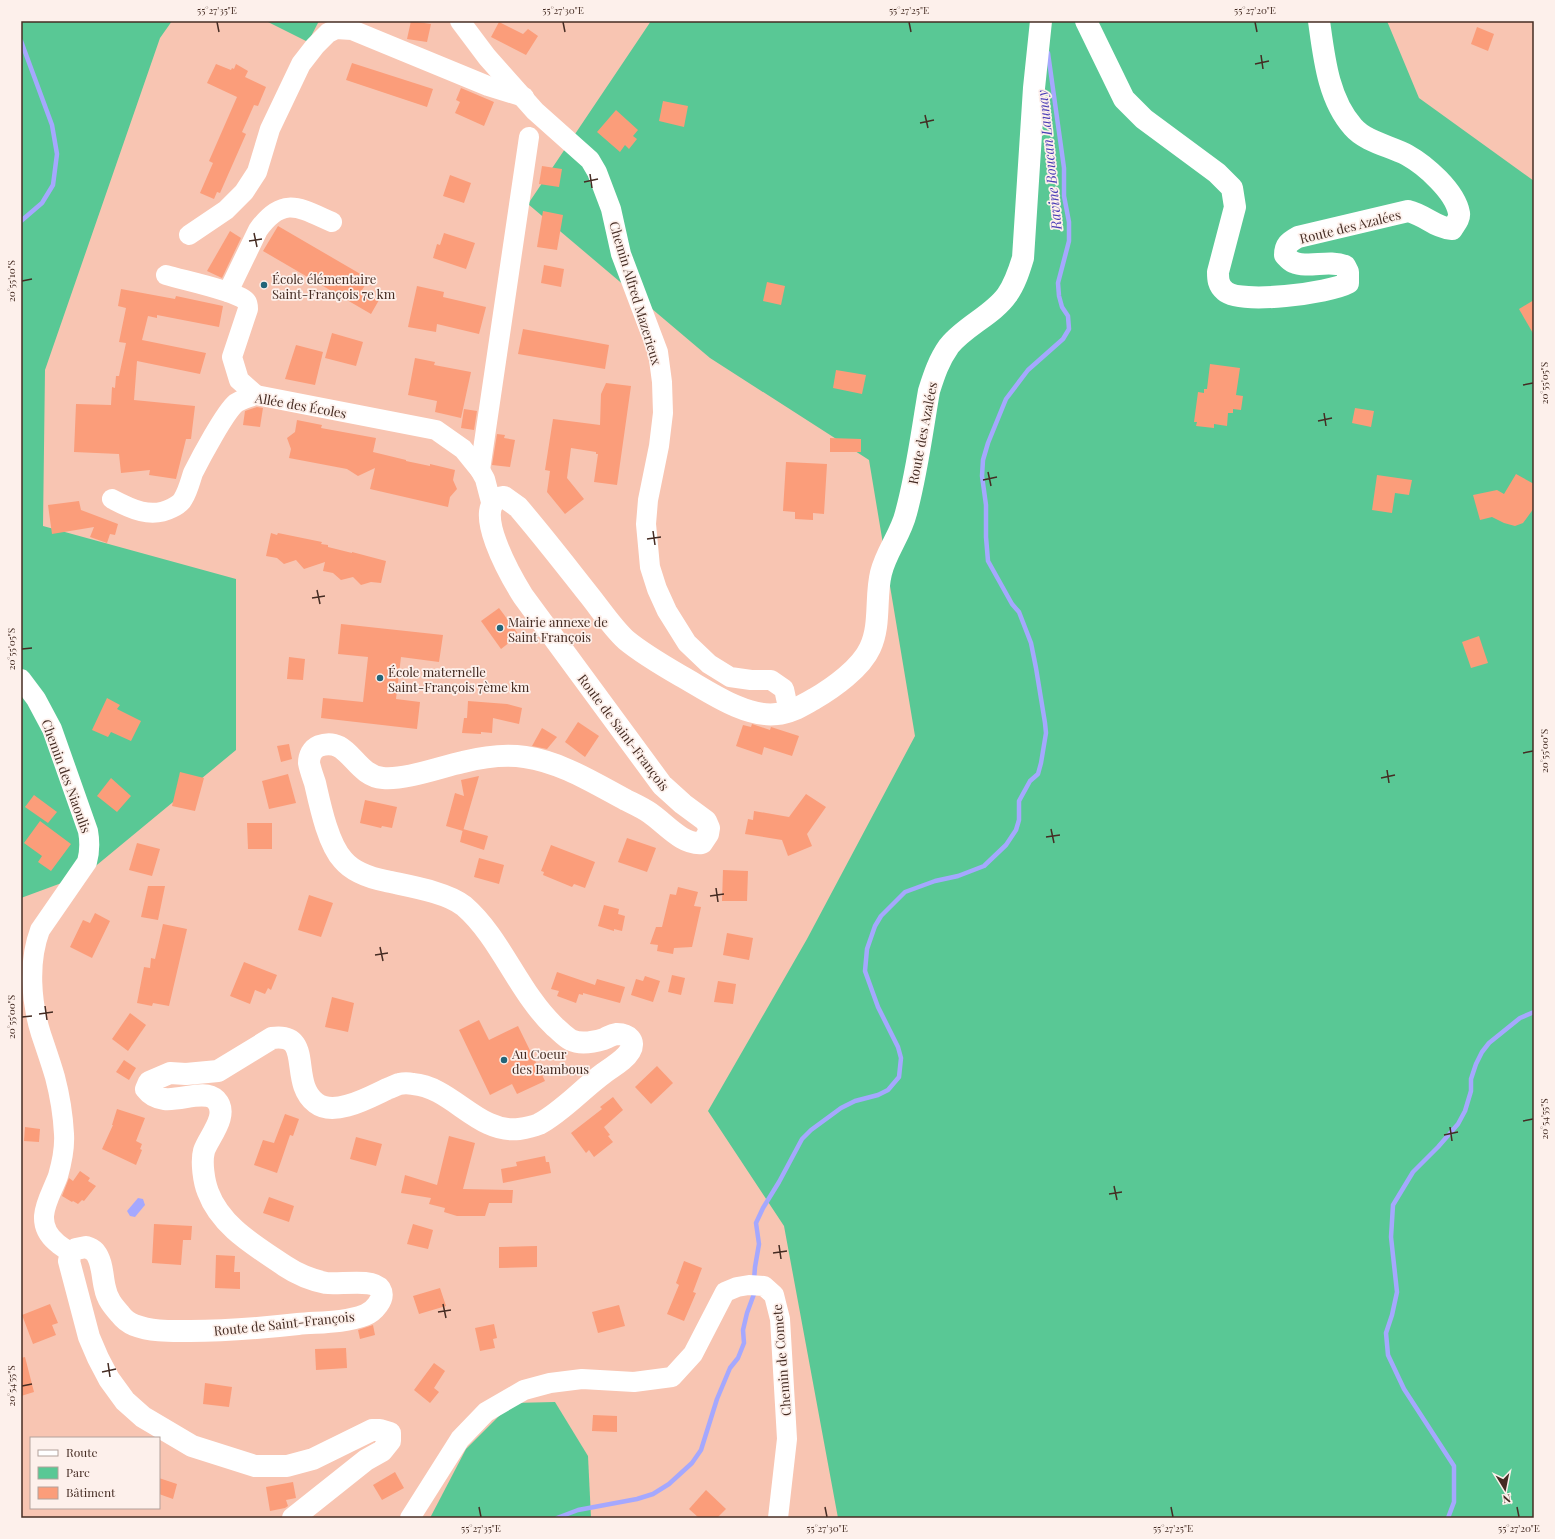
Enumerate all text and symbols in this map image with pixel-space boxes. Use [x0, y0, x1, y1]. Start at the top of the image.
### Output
text: 55°27'35"E [197, 3, 237, 17]
text: 55°27'30"E [542, 3, 584, 17]
text: 55°27'25"E [889, 3, 929, 17]
text: 55°27'20"E [1234, 3, 1276, 17]
water label: Ravine Boucan Launay [1032, 89, 1066, 232]
street label: Route des Azalées [1298, 205, 1403, 247]
street label: Chemin Alfred Mazerieux [606, 219, 666, 367]
text: 20°55'10"S [4, 260, 18, 302]
place label: École élémentaire Saint-François 7e km [272, 270, 396, 302]
marker: École élémentaire Saint-François 7e km [259, 280, 269, 290]
text: 20°55'05"S [1537, 362, 1551, 404]
street label: Route des Azalées [904, 380, 940, 486]
street label: Allée des Écoles [253, 388, 348, 421]
place label: Mairie annexe de Saint François [508, 613, 608, 645]
marker: Mairie annexe de Saint François [495, 623, 505, 633]
text: 20°55'05"S [4, 628, 18, 670]
place label: École maternelle Saint-François 7ème km [388, 663, 530, 695]
street label: Route de Saint-François [575, 670, 673, 794]
marker: École maternelle Saint-François 7ème km [375, 673, 385, 683]
street label: Chemin des Niaoulis [38, 717, 96, 835]
text: 20°55'00"S [1537, 729, 1551, 773]
text: 20°55'00"S [4, 995, 18, 1039]
place label: Au Coeur des Bambous [511, 1045, 589, 1077]
marker: Au Coeur des Bambous [499, 1055, 509, 1065]
text: 20°54'55"S [1537, 1098, 1551, 1140]
street label: Chemin de Comete [768, 1303, 794, 1417]
street label: Route de Saint-François [213, 1307, 355, 1339]
text: 20°54'55"S [4, 1365, 18, 1407]
legend [30, 1437, 160, 1509]
text: Route [66, 1444, 98, 1460]
text: Parc [66, 1464, 90, 1480]
north arrow [1485, 1469, 1525, 1509]
text: Bâtiment [66, 1484, 116, 1500]
text: N [1502, 1491, 1512, 1507]
text: 55°27'35"E [461, 1521, 501, 1535]
text: 55°27'30"E [806, 1521, 848, 1535]
text: 55°27'25"E [1153, 1521, 1193, 1535]
text: 55°27'20"E [1498, 1521, 1540, 1535]

